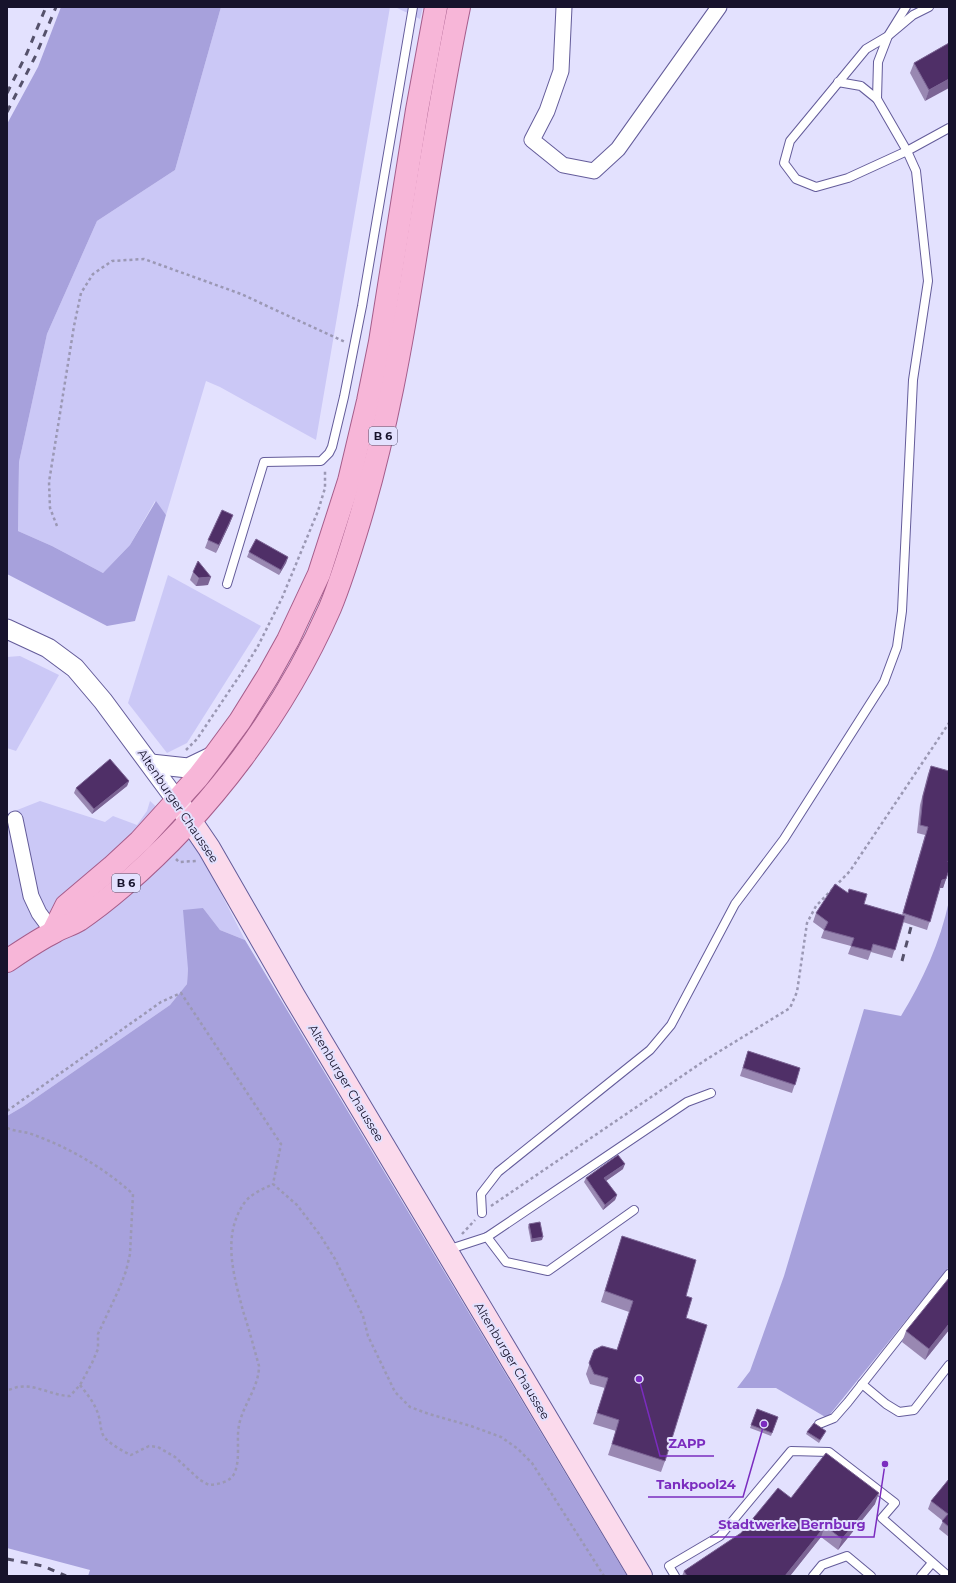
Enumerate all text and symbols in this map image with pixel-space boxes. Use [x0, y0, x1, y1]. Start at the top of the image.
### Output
road number: B 6 [369, 427, 397, 445]
street label: Altenburger Chaussee [135, 746, 222, 865]
road number: B 6 [112, 874, 140, 892]
street label: Altenburger Chaussee [305, 1021, 387, 1144]
street label: Altenburger Chaussee [471, 1299, 553, 1422]
callout: ZAPP [660, 1431, 714, 1456]
text: ZAPP [668, 1435, 706, 1451]
callout: Tankpool24 [648, 1472, 743, 1497]
text: Tankpool24 [656, 1476, 736, 1492]
callout: Stadtwerke Bernburg [710, 1512, 874, 1537]
text: Stadtwerke Bernburg [718, 1516, 866, 1532]

